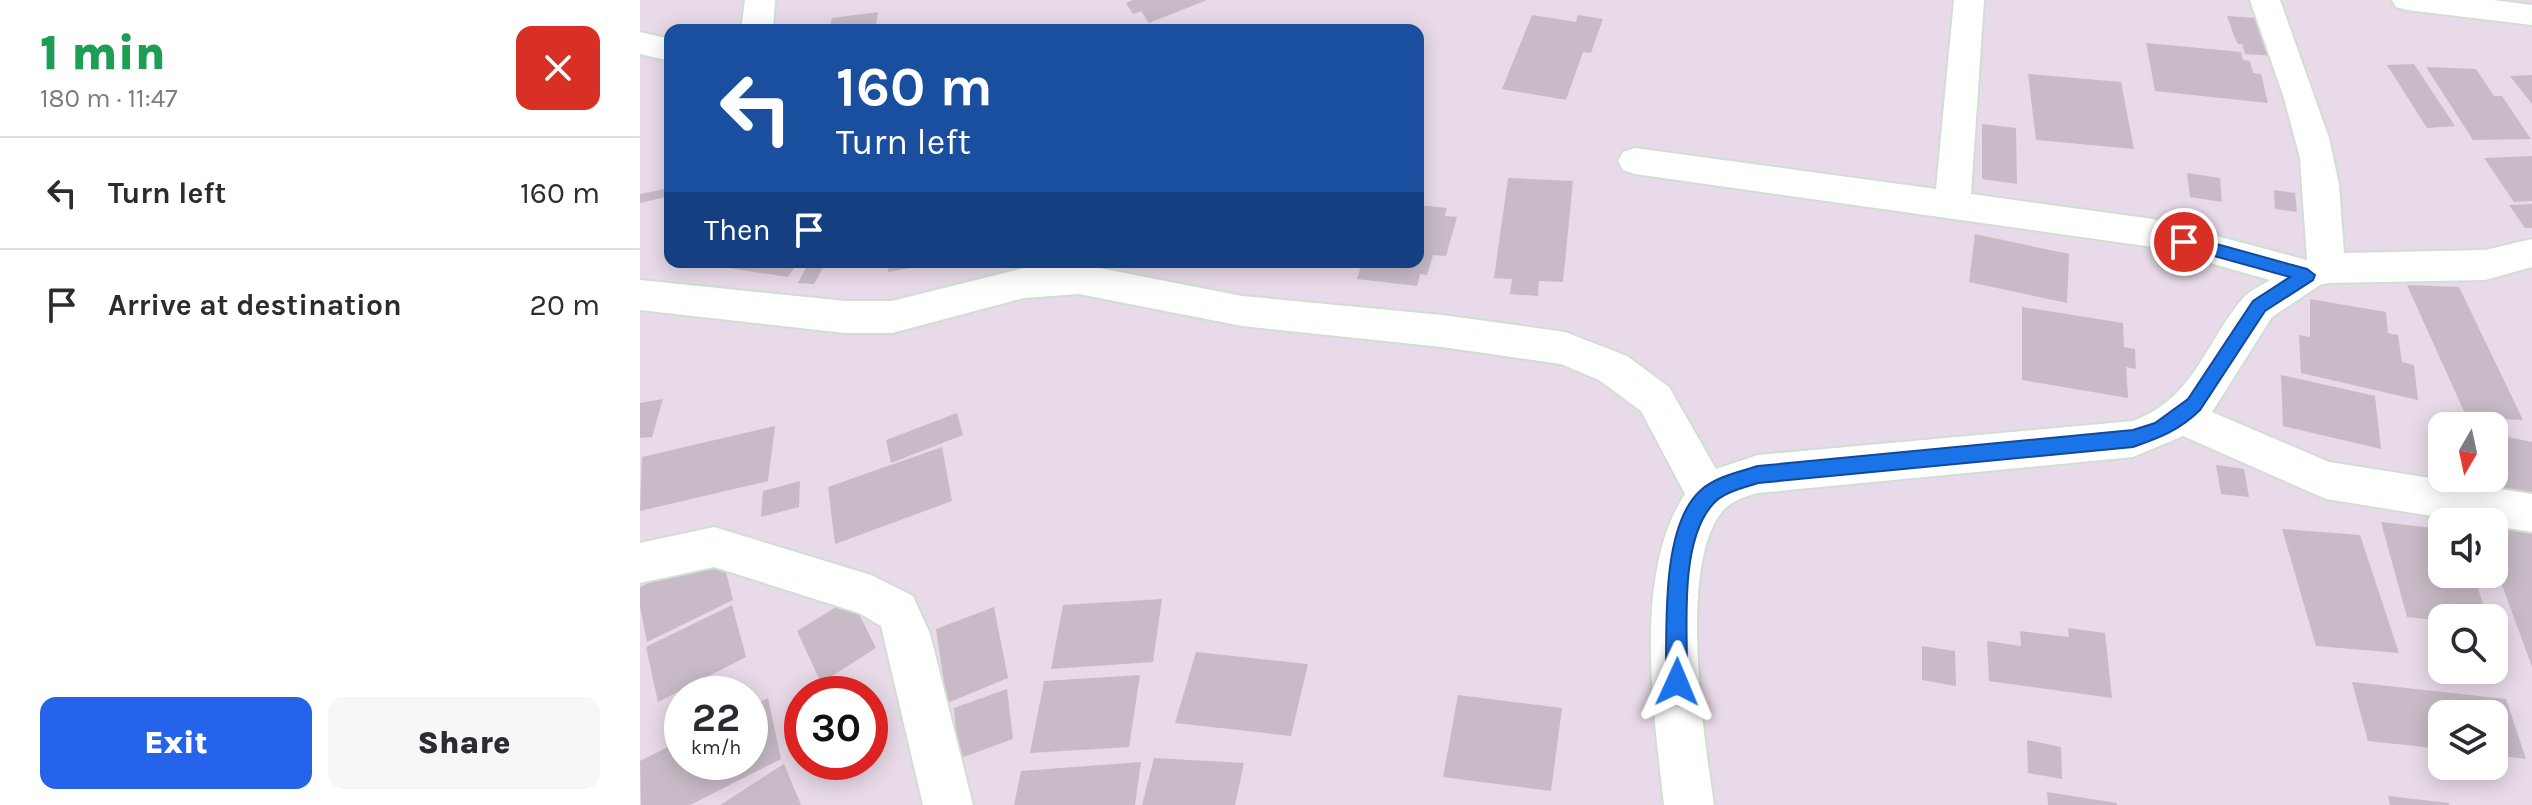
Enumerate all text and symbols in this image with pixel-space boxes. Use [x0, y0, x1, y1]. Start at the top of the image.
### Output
text: 1 min [40, 25, 166, 81]
button: close [516, 26, 600, 110]
text: 160 m [836, 54, 993, 119]
icon: left [704, 56, 808, 160]
text: 180 m · 11:47 [40, 83, 177, 114]
text: Turn left [836, 121, 971, 163]
icon: left [40, 171, 84, 215]
text: Turn left [108, 175, 226, 211]
text: 160 m [520, 175, 600, 211]
icon: arrive [787, 208, 831, 252]
pin [2150, 208, 2218, 276]
text: Then [704, 212, 771, 248]
icon: arrive [2162, 220, 2206, 264]
icon: arrive [40, 283, 84, 327]
text: Arrive at destination [108, 287, 402, 323]
text: 20 m [530, 287, 600, 323]
north arrow [2428, 412, 2508, 492]
map controls [2428, 412, 2508, 780]
button: sound [2428, 508, 2508, 588]
button: search [2428, 604, 2508, 684]
position arrow [1635, 640, 1719, 724]
speed limit sign: 30 [784, 676, 888, 780]
text: 22 [692, 694, 740, 741]
button: Exit [40, 697, 312, 789]
button: Share [328, 697, 600, 789]
button: layers [2428, 700, 2508, 780]
text: km/h [691, 736, 741, 759]

